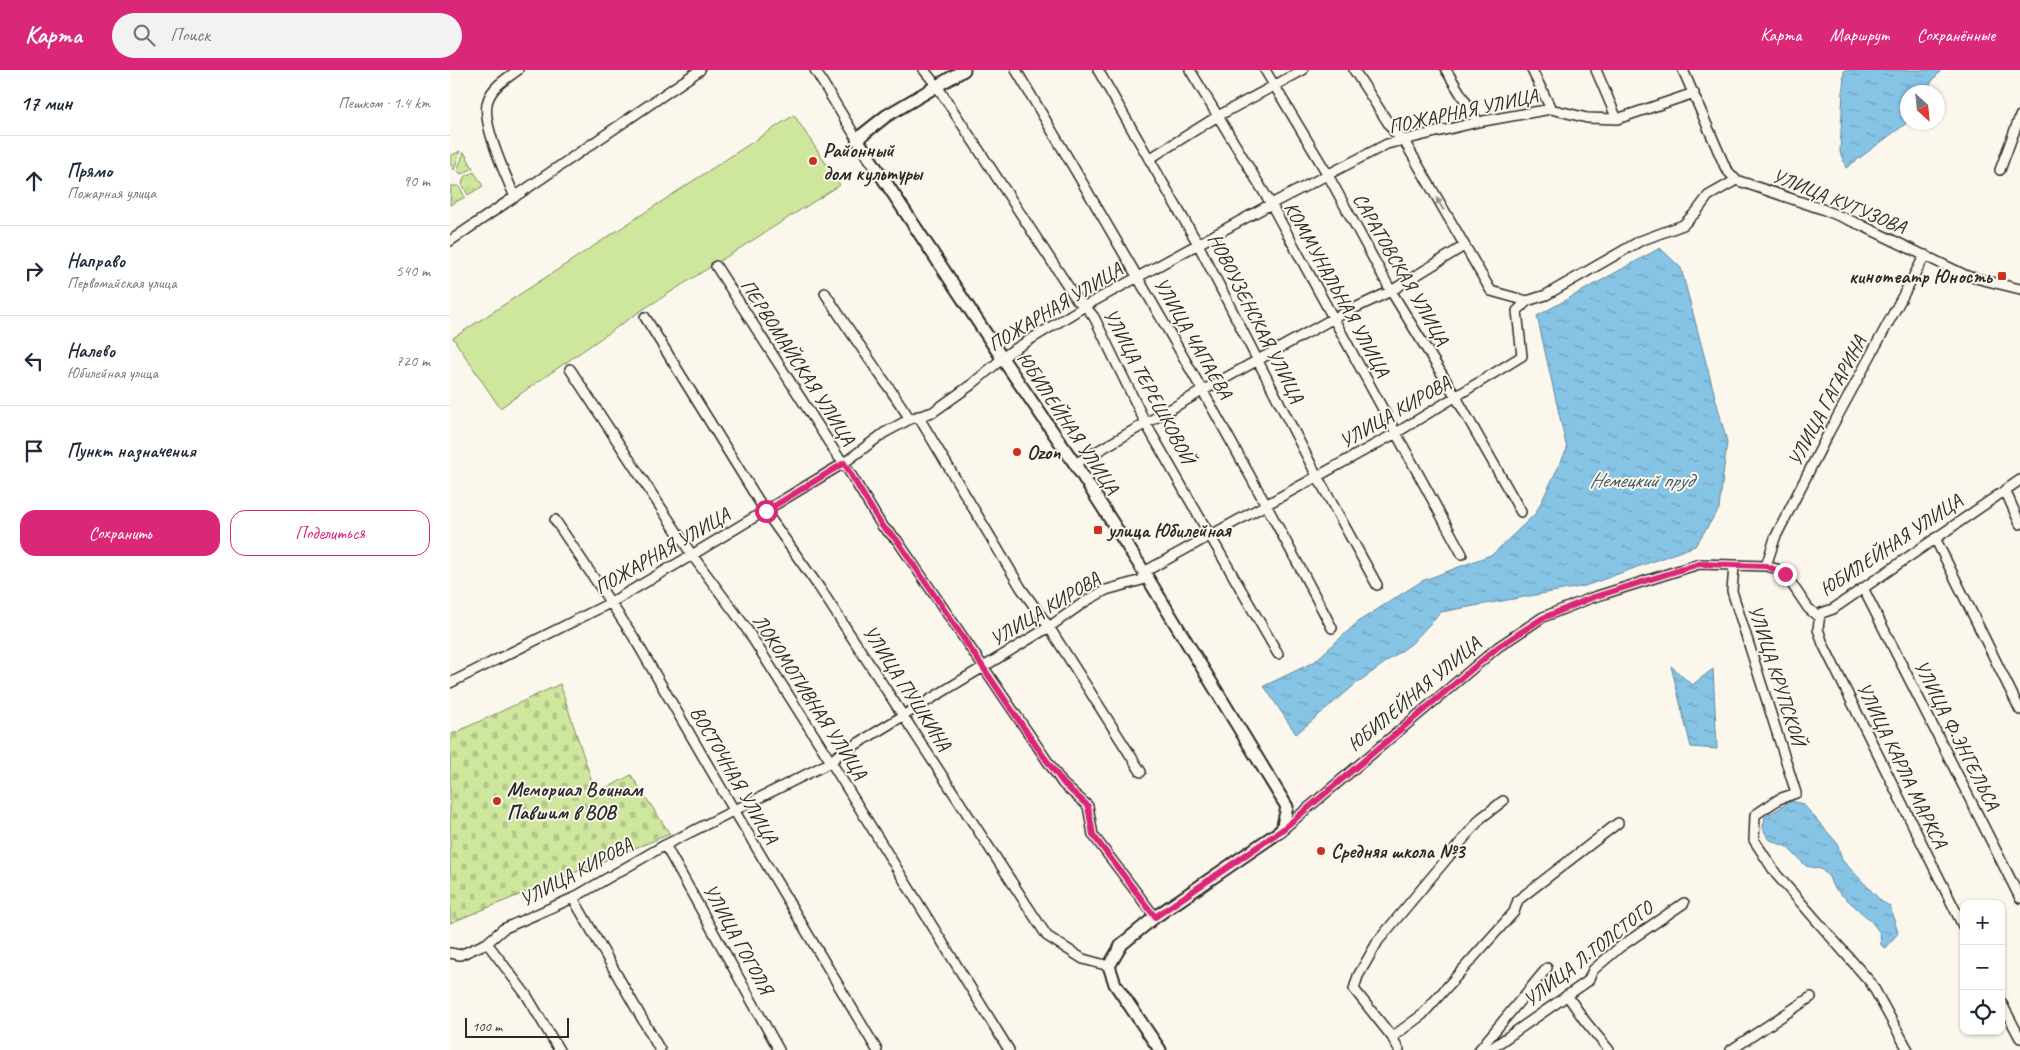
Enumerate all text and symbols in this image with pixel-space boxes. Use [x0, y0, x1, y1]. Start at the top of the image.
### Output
search box [112, 13, 462, 58]
text: Карта [25, 20, 82, 50]
icon: search [130, 21, 158, 49]
text: Поиск [170, 23, 210, 47]
text: Карта [1760, 24, 1801, 46]
text: Маршрут [1829, 24, 1889, 46]
text: Сохранённые [1917, 24, 1995, 46]
street label: ПОЖАРНАЯ УЛИЦА [1386, 83, 1541, 139]
north arrow [1900, 85, 1945, 130]
text: 17 мин [20, 90, 72, 116]
text: Пешком · 1.4 km [338, 93, 430, 113]
place label: Районный дом культуры [823, 138, 924, 187]
marker: Районный дом культуры [807, 155, 819, 167]
text: Прямо [67, 159, 112, 183]
street label: УЛИЦА КУТУЗОВА [1768, 163, 1910, 240]
icon: ahead [20, 167, 48, 195]
text: 90 m [403, 171, 430, 191]
text: Пожарная улица [67, 183, 156, 203]
street label: САРАТОВСКАЯ УЛИЦА [1347, 188, 1455, 350]
street label: КОММУНАЛЬНАЯ УЛИЦА [1279, 197, 1396, 382]
one-way arrow [1435, 197, 1444, 210]
street label: НОВОУЗЕНСКАЯ УЛИЦА [1202, 229, 1310, 408]
text: Направо [67, 249, 125, 273]
icon: right [20, 257, 48, 285]
street label: ПОЖАРНАЯ УЛИЦА [983, 257, 1127, 357]
text: 540 m [396, 261, 430, 281]
place label: кинотеатр Юность [1849, 264, 1993, 289]
marker: кинотеатр Юность [1996, 270, 2008, 282]
text: Первомайская улица [67, 273, 177, 293]
street label: УЛИЦА ЧАПАЕВА [1148, 273, 1238, 404]
street label: ПЕРВОМАЙСКАЯ УЛИЦА [735, 274, 862, 451]
street label: УЛИЦА ТЕРЕШКОВОЙ [1098, 304, 1202, 471]
street label: УЛИЦА ГАГАРИНА [1782, 331, 1872, 470]
text: Налево [67, 339, 115, 363]
icon: left [20, 347, 48, 375]
street label: ЮБИЛЕЙНАЯ УЛИЦА [1011, 347, 1125, 500]
text: 720 m [396, 351, 430, 371]
text: Юбилейная улица [67, 363, 158, 383]
street label: УЛИЦА КИРОВА [1335, 370, 1456, 454]
icon: arrive [20, 437, 48, 465]
text: Пункт назначения [67, 439, 196, 463]
place label: Ozon [1027, 440, 1061, 465]
marker: Ozon [1011, 446, 1023, 458]
water label: Немецкий пруд [1589, 467, 1698, 493]
street label: ЮБИЛЕЙНАЯ УЛИЦА [1815, 488, 1968, 602]
route start [755, 500, 778, 523]
street label: ПОЖАРНАЯ УЛИЦА [590, 502, 735, 600]
button: Сохранить [20, 510, 220, 556]
button: Поделиться [230, 510, 430, 556]
place label: улица Юбилейная [1106, 518, 1232, 543]
marker: улица Юбилейная [1092, 524, 1104, 536]
route end [1774, 563, 1797, 586]
street label: УЛИЦА КИРОВА [985, 566, 1105, 652]
street label: УЛИЦА КРУПСКОЙ [1743, 602, 1812, 751]
street label: ЛОКОМОТИВНАЯ УЛИЦА [747, 610, 873, 785]
street label: УЛИЦА ПУШКИНА [857, 621, 957, 756]
street label: ЮБИЛЕЙНАЯ УЛИЦА [1342, 630, 1486, 757]
street label: УЛИЦА Ф.ЭНГЕЛЬСА [1908, 656, 2006, 815]
street label: УЛИЦА КАРЛА МАРКСА [1851, 678, 1953, 853]
street label: ВОСТОЧНАЯ УЛИЦА [684, 702, 784, 849]
place label: Мемориал Воинам Павшим в ВОВ [507, 777, 644, 825]
marker: Мемориал Воинам Павшим в ВОВ [491, 795, 503, 807]
street label: УЛИЦА КИРОВА [515, 831, 637, 912]
place label: Средняя школа №3 [1331, 839, 1466, 864]
marker: Средняя школа №3 [1315, 845, 1327, 857]
street label: УЛИЦА ГОГОЛЯ [698, 880, 780, 1001]
street label: УЛИЦА Л.ТОЛСТОГО [1518, 894, 1659, 1012]
map controls [1960, 900, 2005, 1035]
button: + [1960, 900, 2005, 945]
button: − [1960, 945, 2005, 990]
button: locate [1960, 990, 2005, 1035]
scale bar [465, 1015, 569, 1038]
text: 100 m [472, 1018, 502, 1035]

